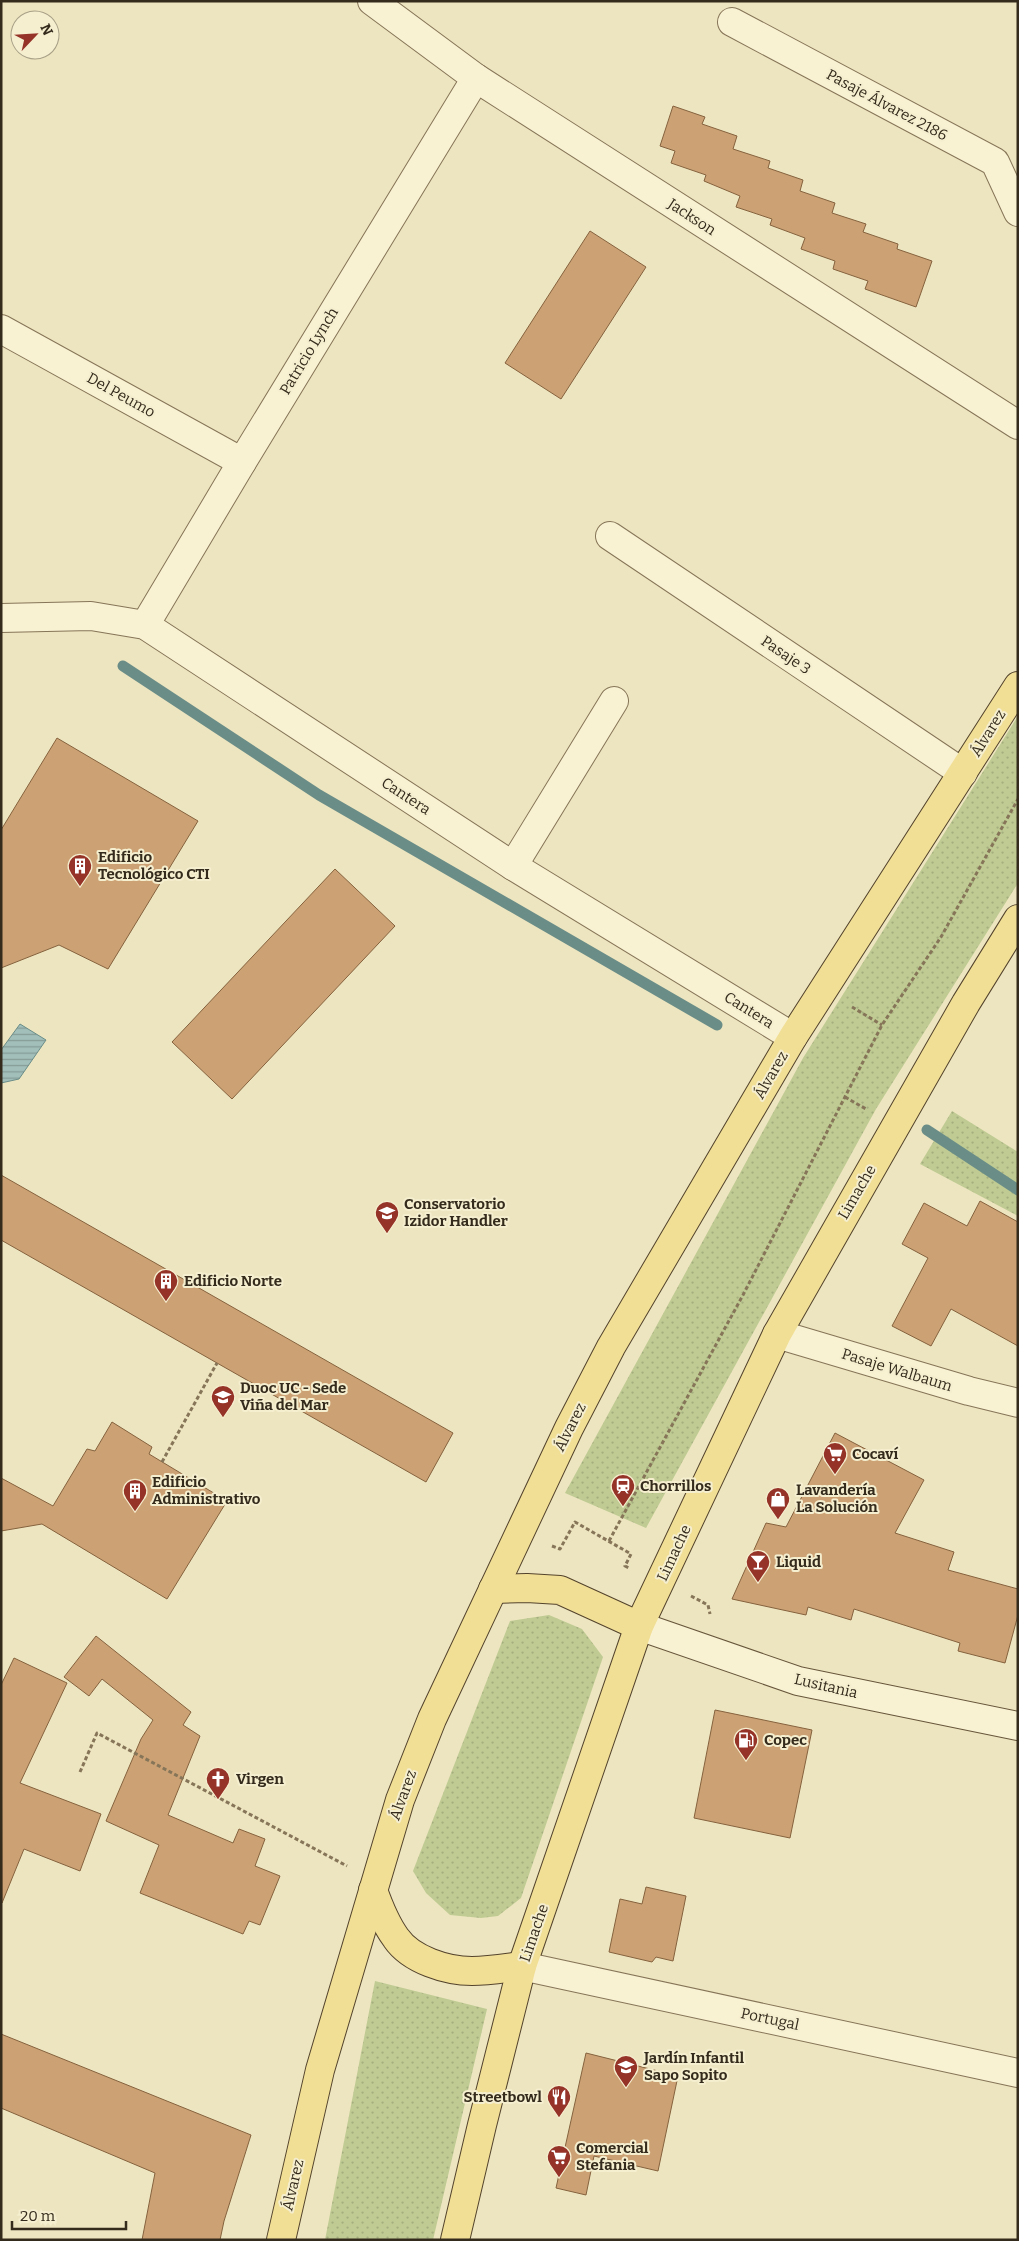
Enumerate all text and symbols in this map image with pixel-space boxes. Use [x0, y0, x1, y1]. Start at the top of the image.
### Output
north arrow [10, 10, 60, 60]
text: N [36, 21, 56, 38]
street label: Pasaje Álvarez 2186 [823, 65, 951, 145]
street label: Jackson [664, 194, 720, 239]
street label: Patricio Lynch [276, 304, 342, 398]
street label: Del Peumo [84, 369, 158, 421]
street label: Pasaje 3 [758, 632, 814, 678]
street label: Álvarez [967, 706, 1009, 760]
street label: Cantera [378, 774, 434, 818]
place label: Edificio Tecnológico CTI [98, 848, 210, 883]
building icon: Edificio Tecnológico CTI [67, 853, 93, 887]
street label: Cantera [721, 988, 777, 1032]
street label: Álvarez [750, 1048, 792, 1102]
street label: Limache [834, 1162, 880, 1222]
place label: Conservatorio Izidor Handler [404, 1195, 508, 1230]
school or university icon: Conservatorio Izidor Handler [374, 1200, 400, 1234]
building icon: Edificio Norte [153, 1268, 179, 1302]
place label: Edificio Norte [184, 1272, 282, 1290]
street label: Pasaje Walbaum [840, 1345, 955, 1396]
place label: Duoc UC - Sede Viña del Mar [240, 1379, 346, 1414]
school or university icon: Duoc UC - Sede Viña del Mar [210, 1384, 236, 1418]
street label: Álvarez [550, 1400, 590, 1454]
supermarket icon: Cocaví [822, 1441, 848, 1475]
place label: Cocaví [852, 1445, 898, 1463]
place label: Edificio Administrativo [152, 1473, 261, 1508]
station icon: Chorrillos [610, 1473, 636, 1507]
place label: Chorrillos [640, 1477, 711, 1495]
building icon: Edificio Administrativo [122, 1478, 148, 1512]
place label: Lavandería La Solución [796, 1481, 878, 1516]
shop icon: Lavandería La Solución [765, 1486, 791, 1520]
street label: Limache [653, 1522, 695, 1584]
bar icon: Liquid [745, 1549, 771, 1583]
place label: Liquid [776, 1553, 821, 1571]
street label: Lusitania [793, 1670, 859, 1702]
fuel station icon: Copec [733, 1727, 759, 1761]
place label: Copec [764, 1731, 807, 1749]
church icon: Virgen [205, 1766, 231, 1800]
street label: Álvarez [386, 1767, 420, 1823]
place label: Virgen [236, 1770, 284, 1788]
street label: Limache [516, 1902, 552, 1964]
street label: Portugal [739, 2004, 801, 2034]
place label: Jardín Infantil Sapo Sopito [643, 2049, 745, 2084]
school or university icon: Jardín Infantil Sapo Sopito [613, 2054, 639, 2088]
restaurant icon: Streetbowl [546, 2084, 572, 2118]
place label: Streetbowl [464, 2088, 542, 2106]
place label: Comercial Stefania [576, 2139, 649, 2174]
supermarket icon: Comercial Stefania [546, 2144, 572, 2178]
street label: Álvarez [278, 2158, 308, 2212]
scale bar [12, 2198, 126, 2230]
text: 20 m [20, 2207, 56, 2225]

